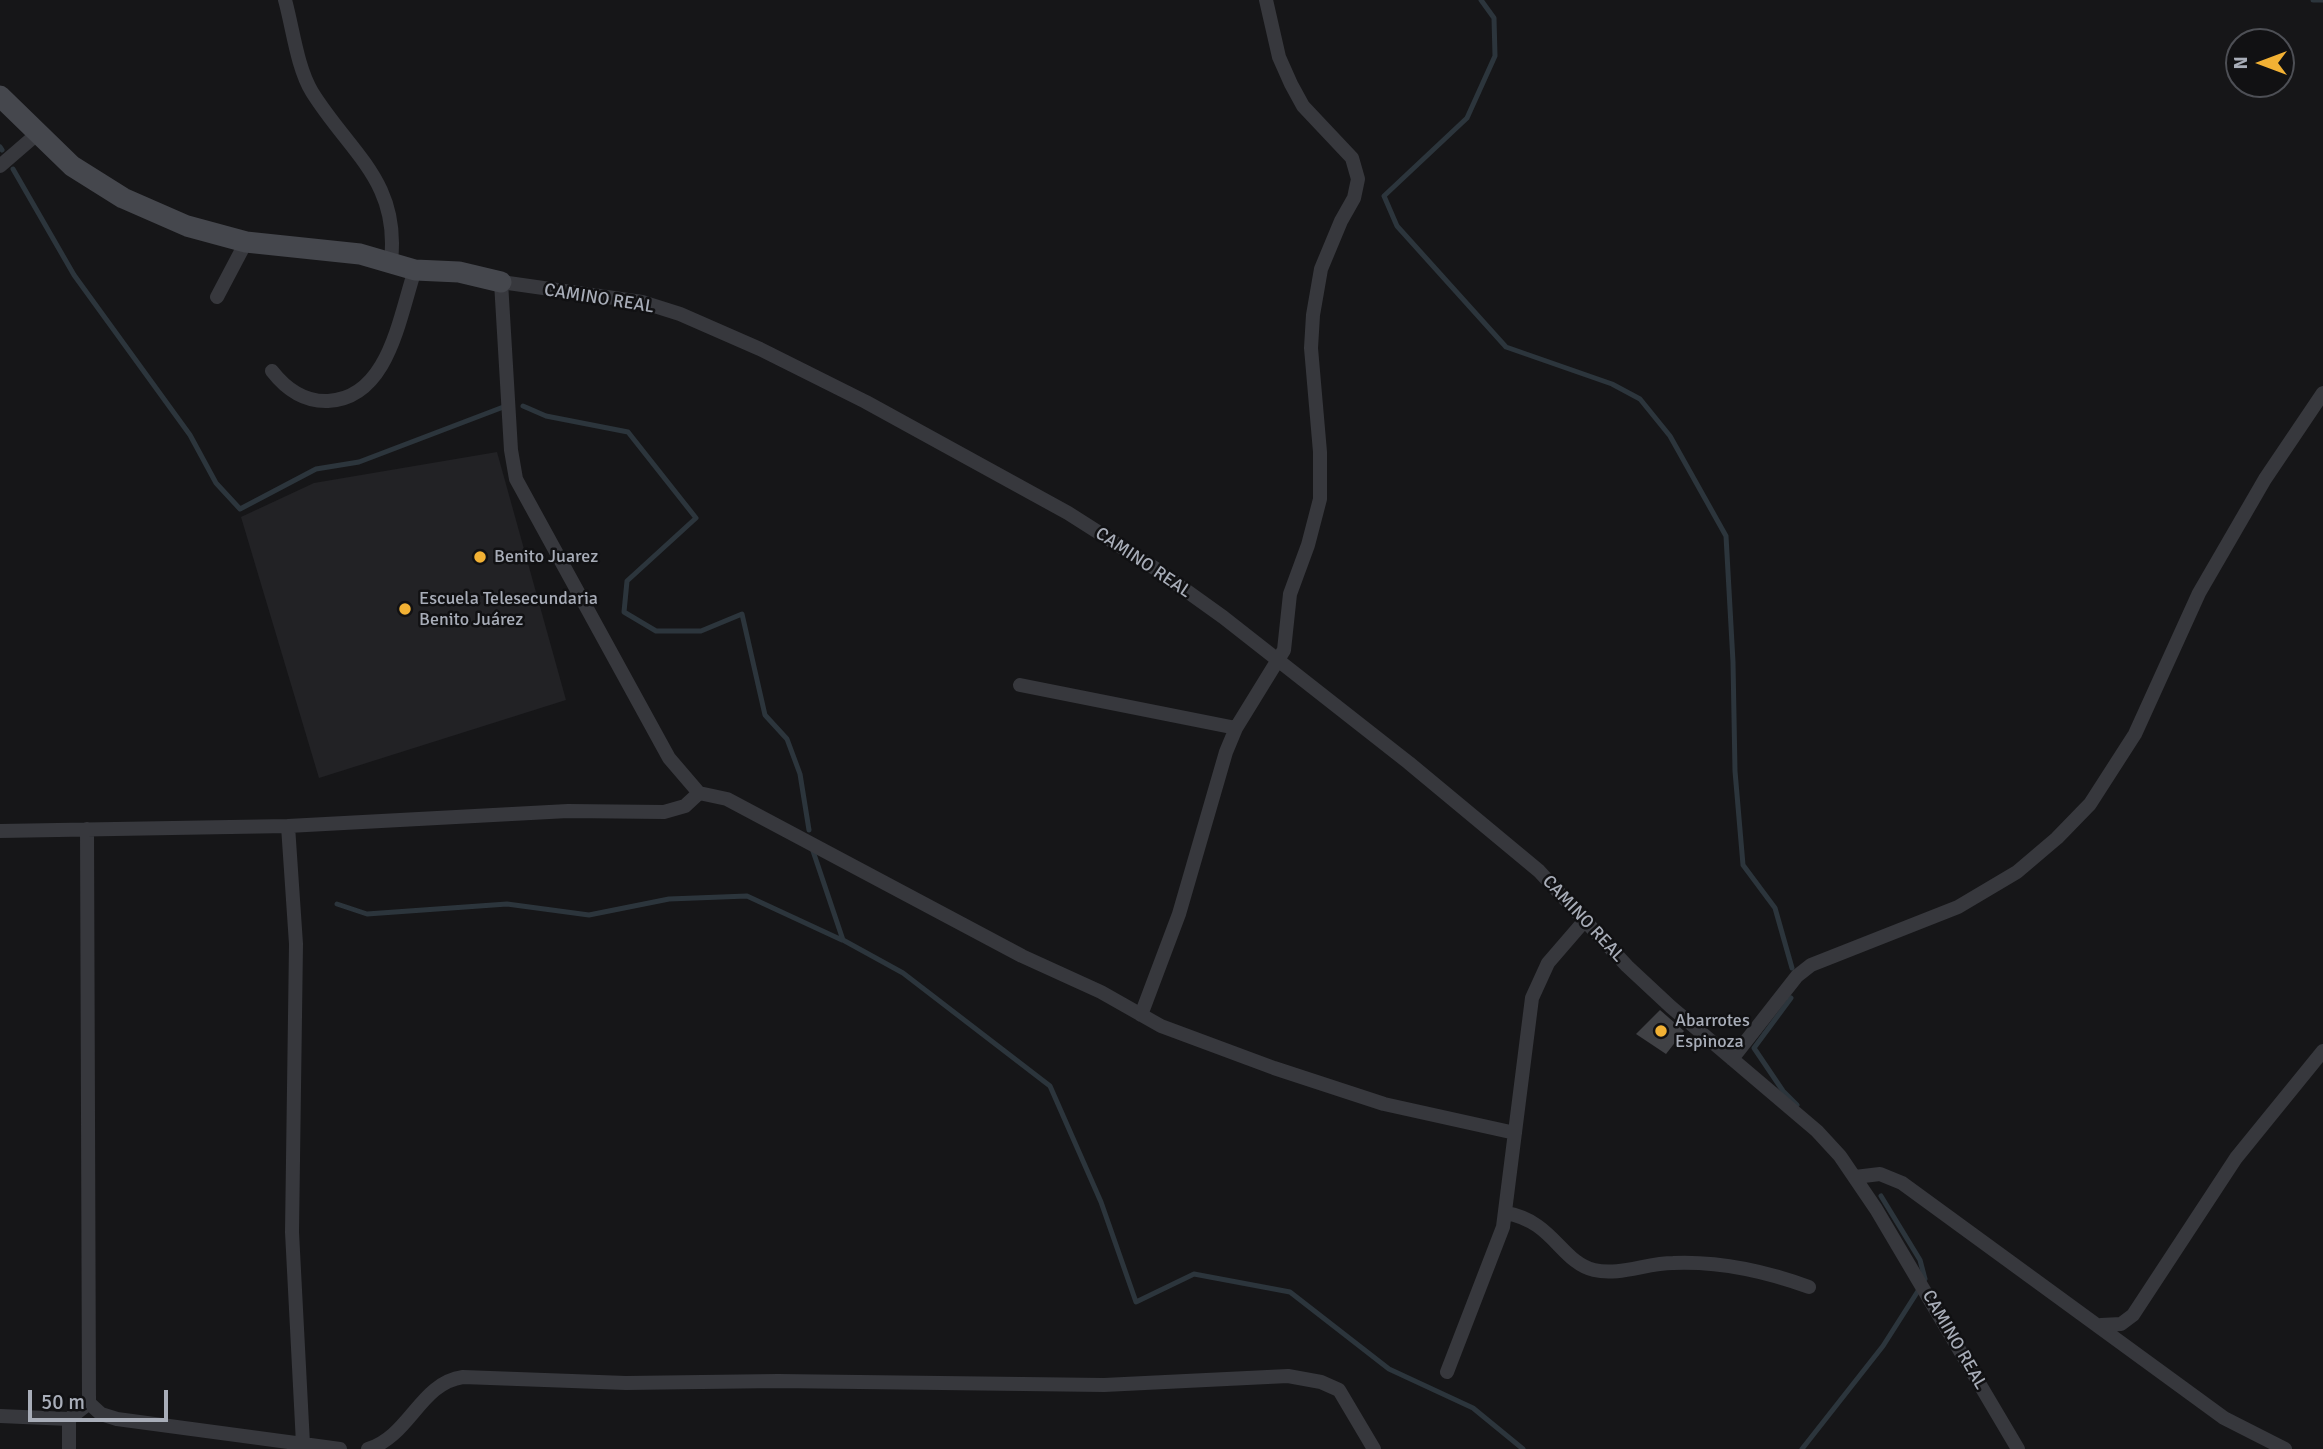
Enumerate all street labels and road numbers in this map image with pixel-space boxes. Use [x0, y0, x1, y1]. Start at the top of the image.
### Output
street label: CAMINO REAL [543, 280, 655, 318]
street label: CAMINO REAL [1091, 523, 1195, 603]
street label: CAMINO REAL [1537, 871, 1629, 967]
street label: CAMINO REAL [1917, 1287, 1991, 1393]

